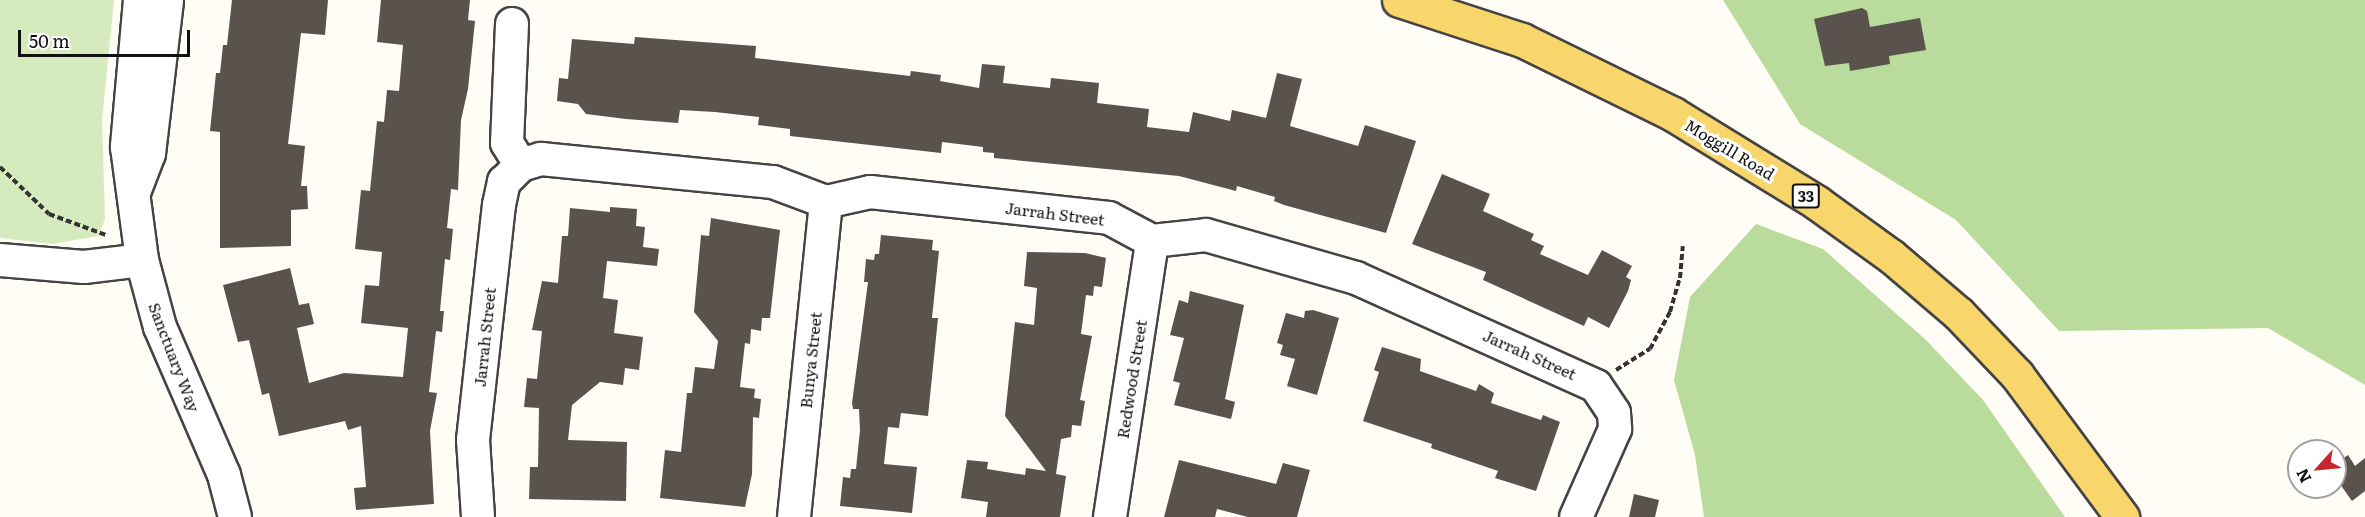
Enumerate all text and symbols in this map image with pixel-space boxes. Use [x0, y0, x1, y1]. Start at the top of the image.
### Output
scale bar [21, 18, 194, 56]
text: 50 m [29, 27, 70, 54]
street label: Moggill Road [1682, 115, 1778, 183]
road number: 33 [1791, 184, 1821, 208]
street label: Jarrah Street [1004, 197, 1106, 229]
street label: Jarrah Street [469, 286, 499, 388]
street label: Sanctuary Way [145, 300, 205, 414]
street label: Bunya Street [795, 311, 825, 409]
street label: Redwood Street [1112, 318, 1150, 440]
street label: Jarrah Street [1480, 325, 1580, 383]
north arrow [2287, 439, 2347, 499]
text: N [2289, 465, 2316, 488]

